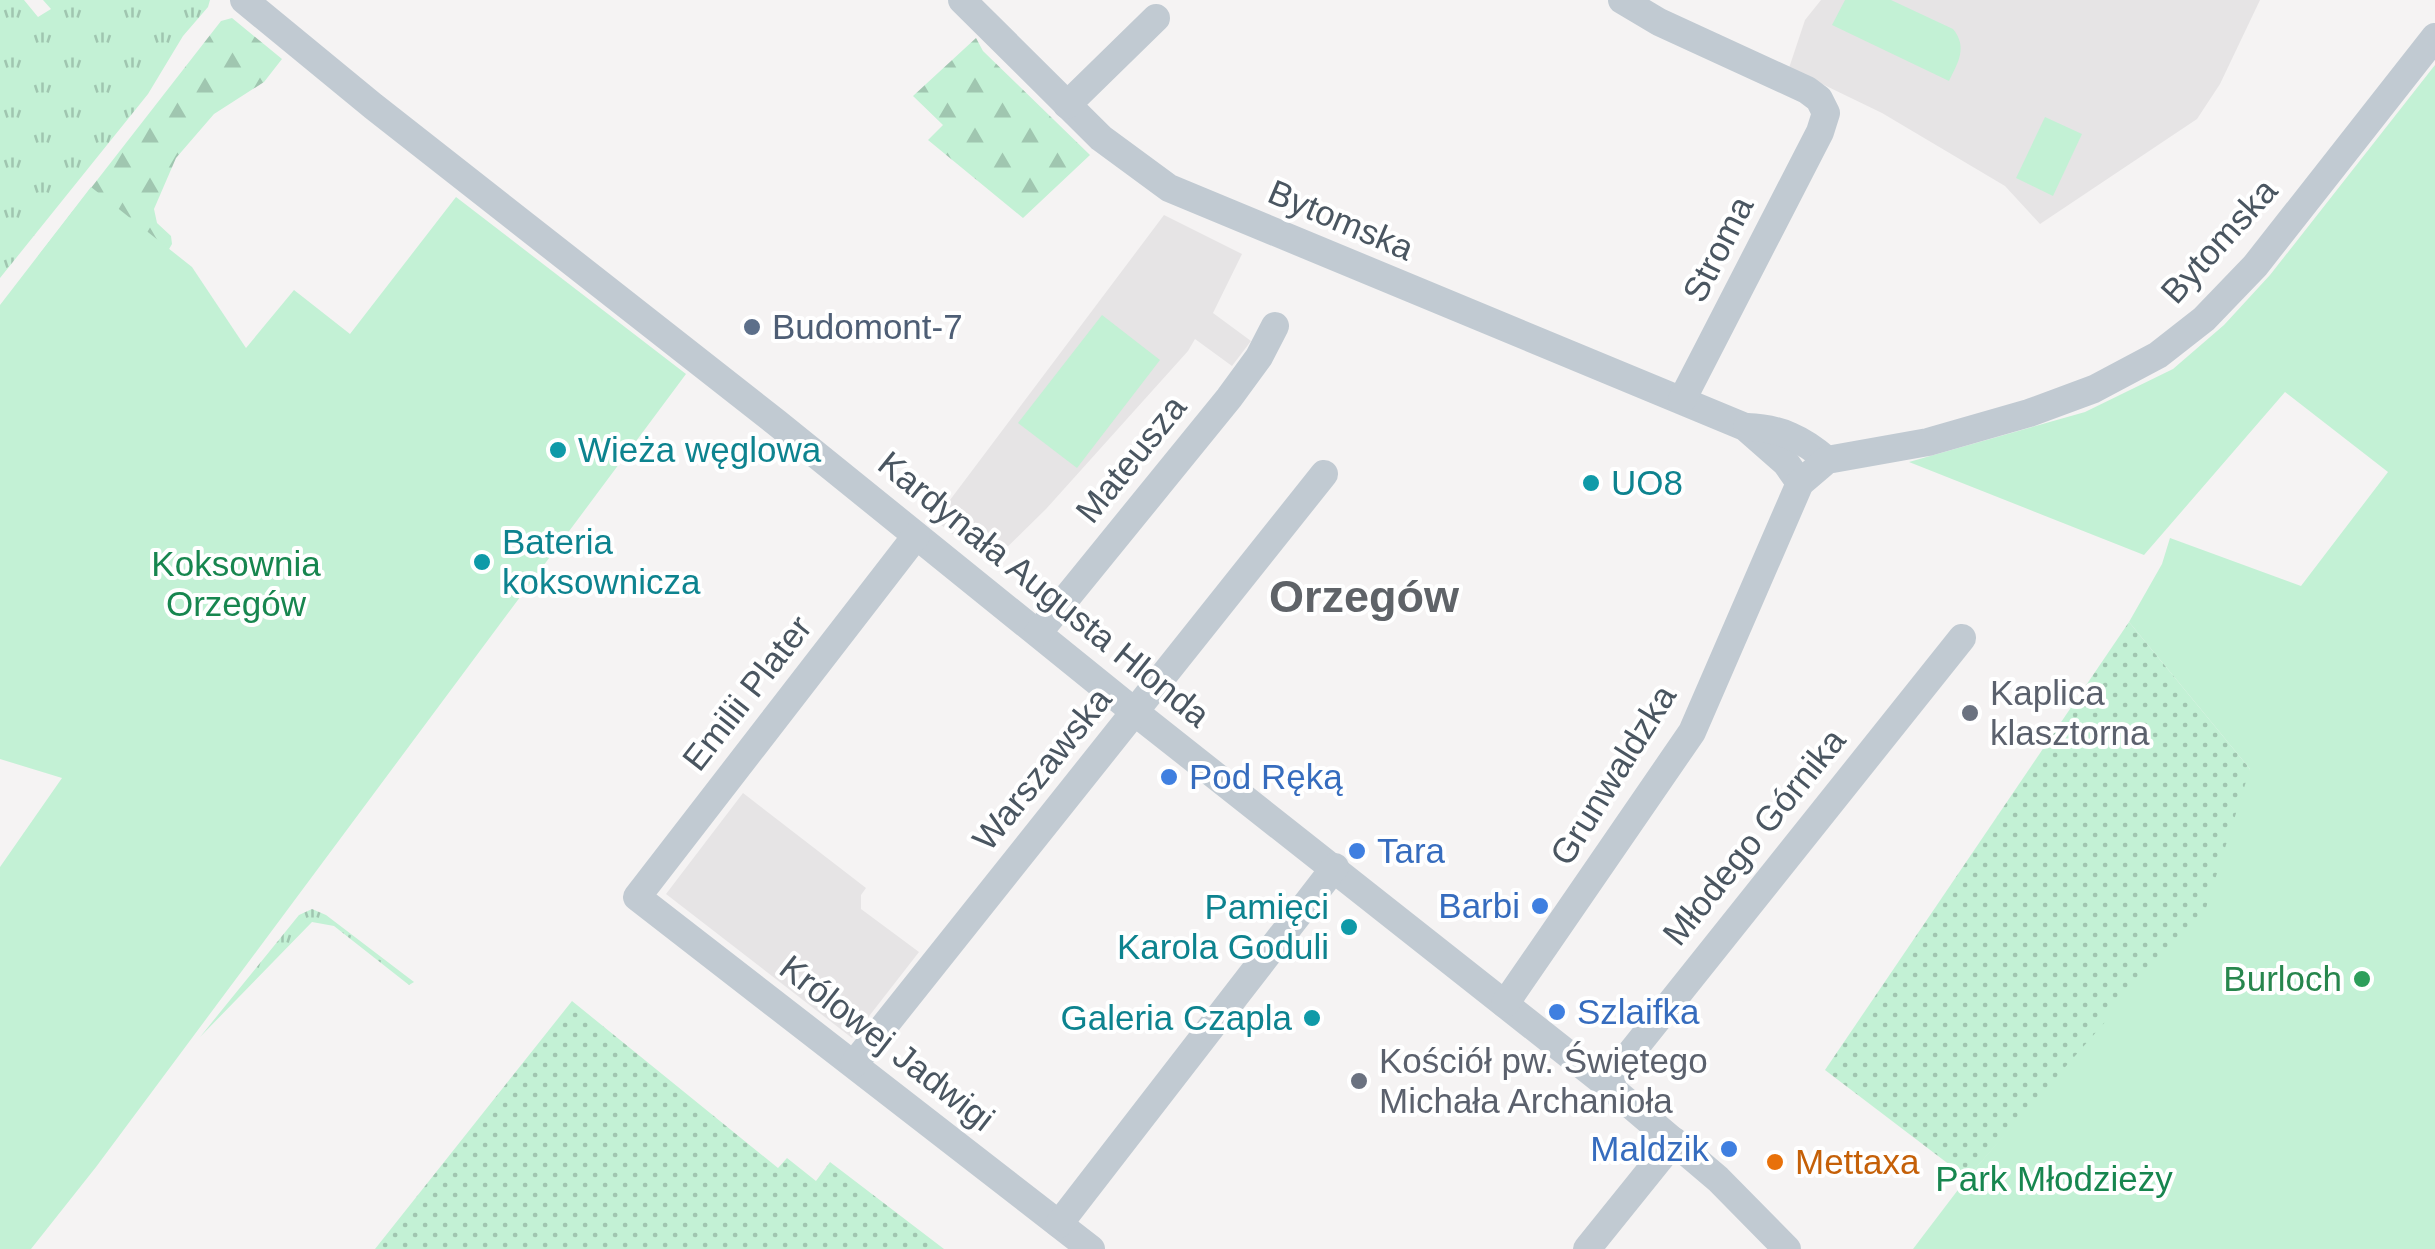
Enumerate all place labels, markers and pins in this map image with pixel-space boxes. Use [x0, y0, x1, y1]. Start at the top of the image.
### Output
place label: Budomont-7 [772, 307, 963, 346]
marker: Budomont-7 [741, 316, 763, 338]
place label: Wieża węglowa [578, 430, 822, 469]
marker: Wieża węglowa [547, 439, 569, 461]
place label: UO8 [1611, 463, 1683, 502]
marker: UO8 [1580, 472, 1602, 494]
place label: Bateria koksownicza [502, 522, 701, 601]
marker: Bateria koksownicza [471, 551, 493, 573]
place label: Kaplica klasztorna [1990, 673, 2150, 752]
marker: Kaplica klasztorna [1959, 702, 1981, 724]
place label: Pod Ręką [1189, 757, 1343, 796]
marker: Pod Ręką [1158, 766, 1180, 788]
place label: Tara [1377, 831, 1446, 870]
marker: Tara [1346, 840, 1368, 862]
place label: Barbi [1438, 886, 1520, 925]
place label: Pamięci Karola Goduli [1117, 887, 1329, 966]
marker: Barbi [1529, 895, 1551, 917]
marker: Pamięci Karola Goduli [1338, 916, 1360, 938]
place label: Burloch [2223, 959, 2342, 998]
marker: Burloch [2351, 968, 2373, 990]
place label: Szlaifka [1577, 992, 1700, 1031]
place label: Galeria Czapla [1061, 998, 1293, 1037]
marker: Szlaifka [1546, 1001, 1568, 1023]
marker: Galeria Czapla [1301, 1007, 1323, 1029]
place label: Kościół pw. Świętego Michała Archanioła [1379, 1041, 1708, 1120]
marker: Kościół pw. Świętego Michała Archanioła [1348, 1070, 1370, 1092]
place label: Maldzik [1590, 1129, 1709, 1168]
marker: Maldzik [1718, 1138, 1740, 1160]
place label: Mettaxa [1795, 1142, 1920, 1181]
marker: Mettaxa [1764, 1151, 1786, 1173]

